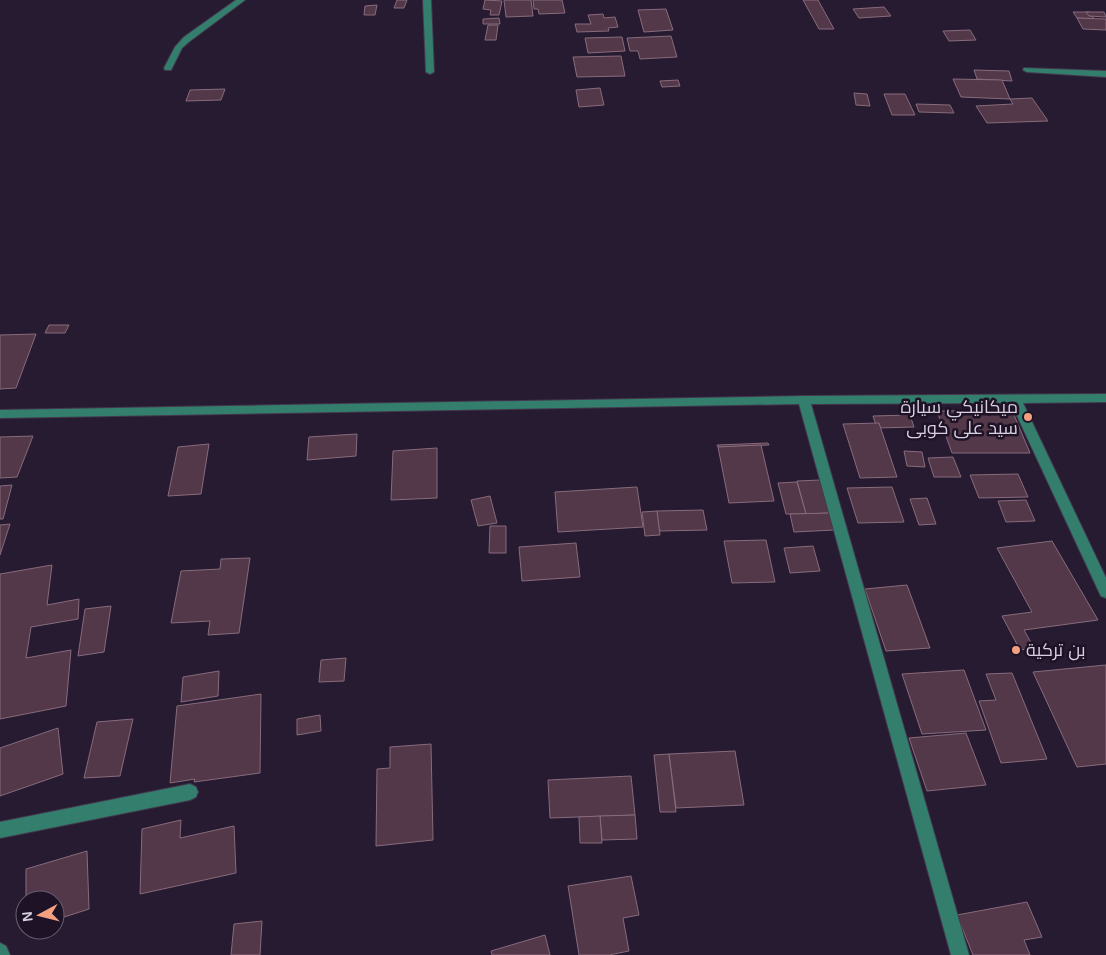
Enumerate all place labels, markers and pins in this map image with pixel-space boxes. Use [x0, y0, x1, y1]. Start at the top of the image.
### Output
place label: ميكانيكي سيارة سيد على كوبى [900, 397, 1018, 439]
marker: ميكانيكي سيارة سيد على كوبى [1022, 411, 1034, 423]
place label: بن تركية [1026, 640, 1086, 661]
marker: بن تركية [1010, 644, 1022, 656]

